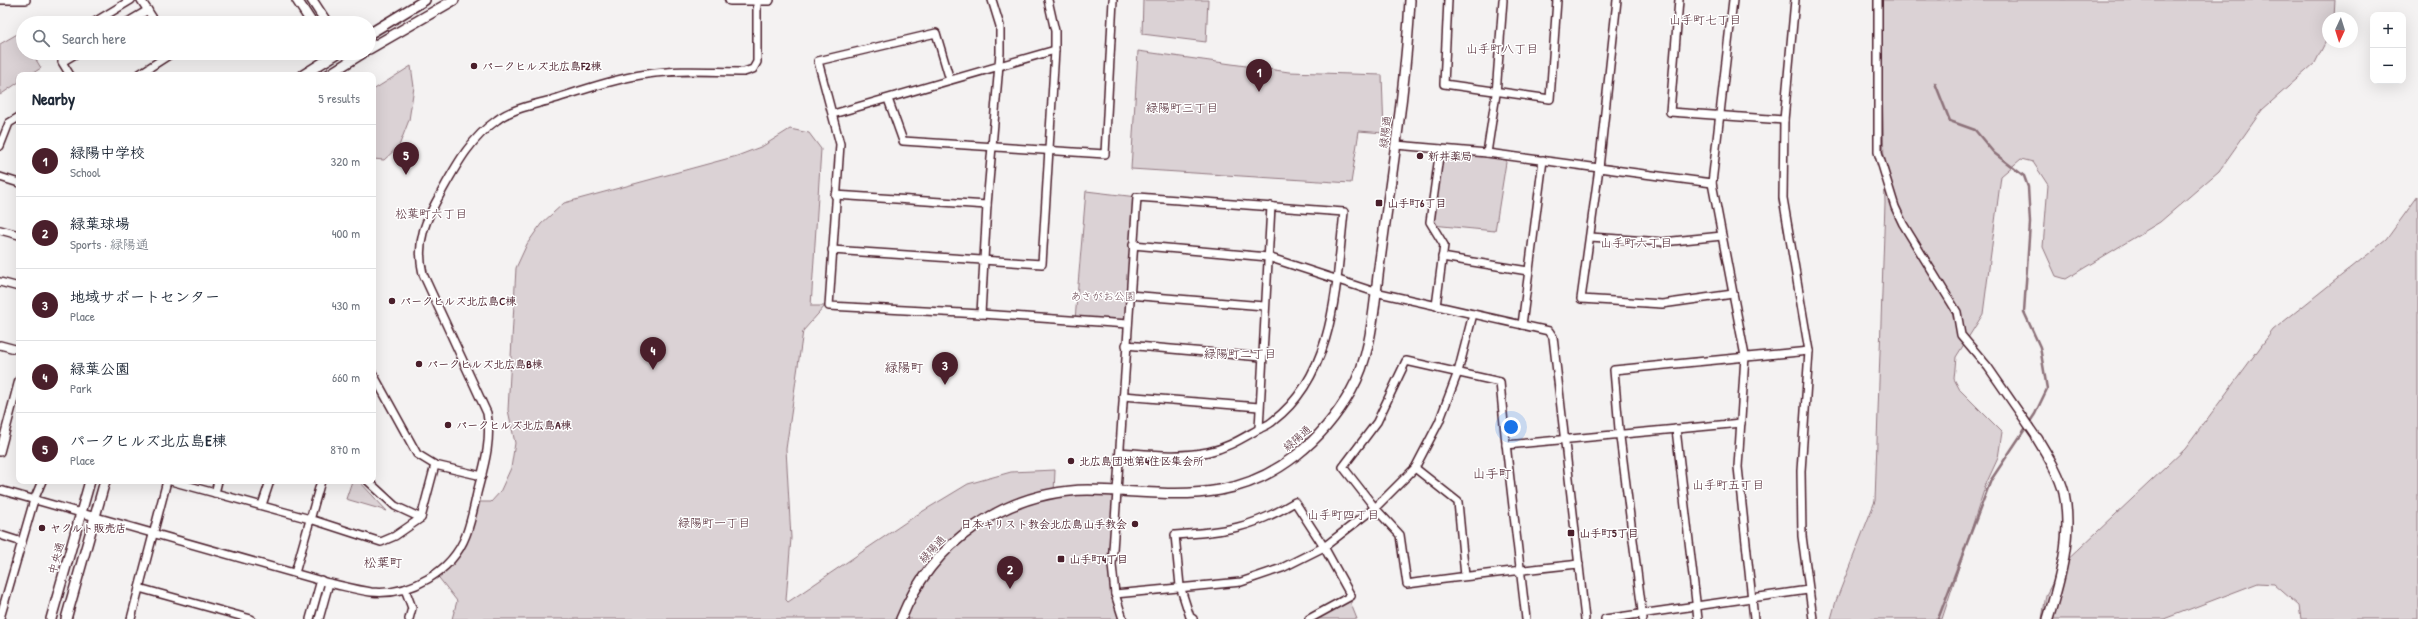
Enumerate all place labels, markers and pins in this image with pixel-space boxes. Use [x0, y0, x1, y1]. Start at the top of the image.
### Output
place label: パークヒルズ北広島F2棟 [482, 59, 602, 73]
pin: 1 [1246, 59, 1272, 92]
marker: パークヒルズ北広島F2棟 [469, 61, 479, 71]
pin: 5 [393, 142, 419, 175]
place label: 新井薬局 [1428, 149, 1472, 163]
marker: 新井薬局 [1415, 151, 1425, 161]
place label: 山手町6丁目 [1387, 196, 1446, 210]
marker: 山手町6丁目 [1374, 198, 1384, 208]
place label: パークヒルズ北広島C棟 [400, 294, 517, 308]
marker: パークヒルズ北広島C棟 [387, 296, 397, 306]
pin: 4 [640, 337, 666, 370]
pin: 3 [932, 352, 958, 385]
place label: パークヒルズ北広島B棟 [427, 357, 544, 371]
marker: パークヒルズ北広島B棟 [414, 359, 424, 369]
place label: パークヒルズ北広島A棟 [456, 418, 573, 432]
marker: パークヒルズ北広島A棟 [443, 420, 453, 430]
place label: 北広島団地第4住区集会所 [1079, 454, 1204, 468]
marker: 北広島団地第4住区集会所 [1066, 456, 1076, 466]
place label: 日本キリスト教会北広島山手教会 [961, 517, 1127, 531]
marker: 日本キリスト教会北広島山手教会 [1130, 519, 1140, 529]
place label: ヤクルト販売店 [50, 521, 127, 535]
marker: ヤクルト販売店 [37, 523, 47, 533]
place label: 山手町5丁目 [1579, 526, 1639, 540]
marker: 山手町5丁目 [1566, 528, 1576, 538]
place label: 山手町4丁目 [1069, 552, 1128, 566]
marker: 山手町4丁目 [1056, 554, 1066, 564]
pin: 2 [997, 556, 1023, 589]

